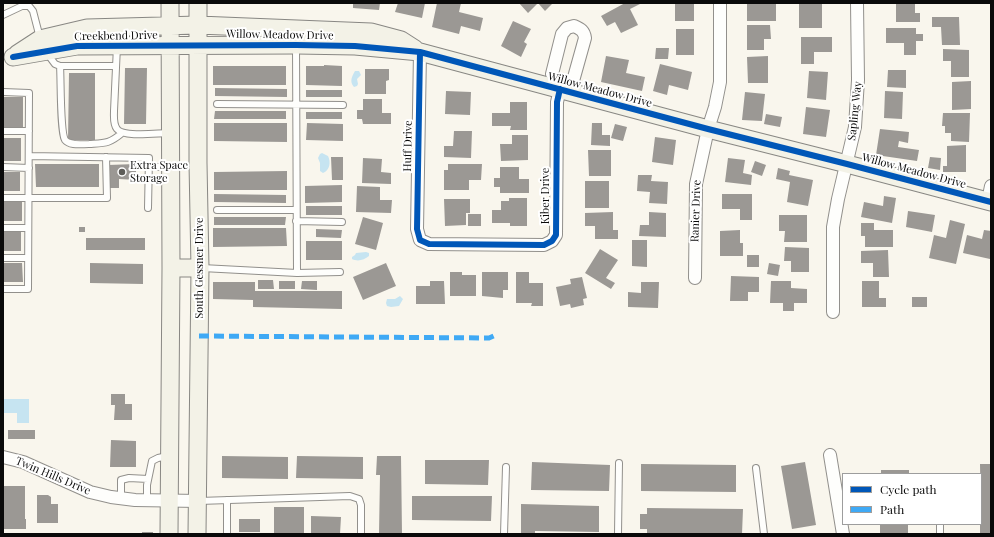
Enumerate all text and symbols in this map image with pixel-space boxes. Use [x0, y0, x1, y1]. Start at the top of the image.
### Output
street label: Willow Meadow Drive [226, 27, 334, 43]
street label: Creekbend Drive [74, 29, 158, 43]
street label: Willow Meadow Drive [547, 70, 653, 110]
street label: Sapling Way [845, 81, 865, 141]
street label: Huff Drive [401, 120, 415, 172]
street label: Willow Meadow Drive [861, 151, 967, 191]
place label: Extra Space Storage [130, 159, 188, 185]
marker: Extra Space Storage [117, 167, 127, 177]
street label: Kiber Drive [539, 168, 553, 224]
street label: Ranier Drive [688, 180, 704, 242]
street label: South Gessner Drive [193, 217, 207, 319]
street label: Twin Hills Drive [13, 454, 93, 498]
legend [842, 473, 982, 525]
text: Cycle path [880, 481, 937, 497]
text: Path [880, 501, 904, 517]

